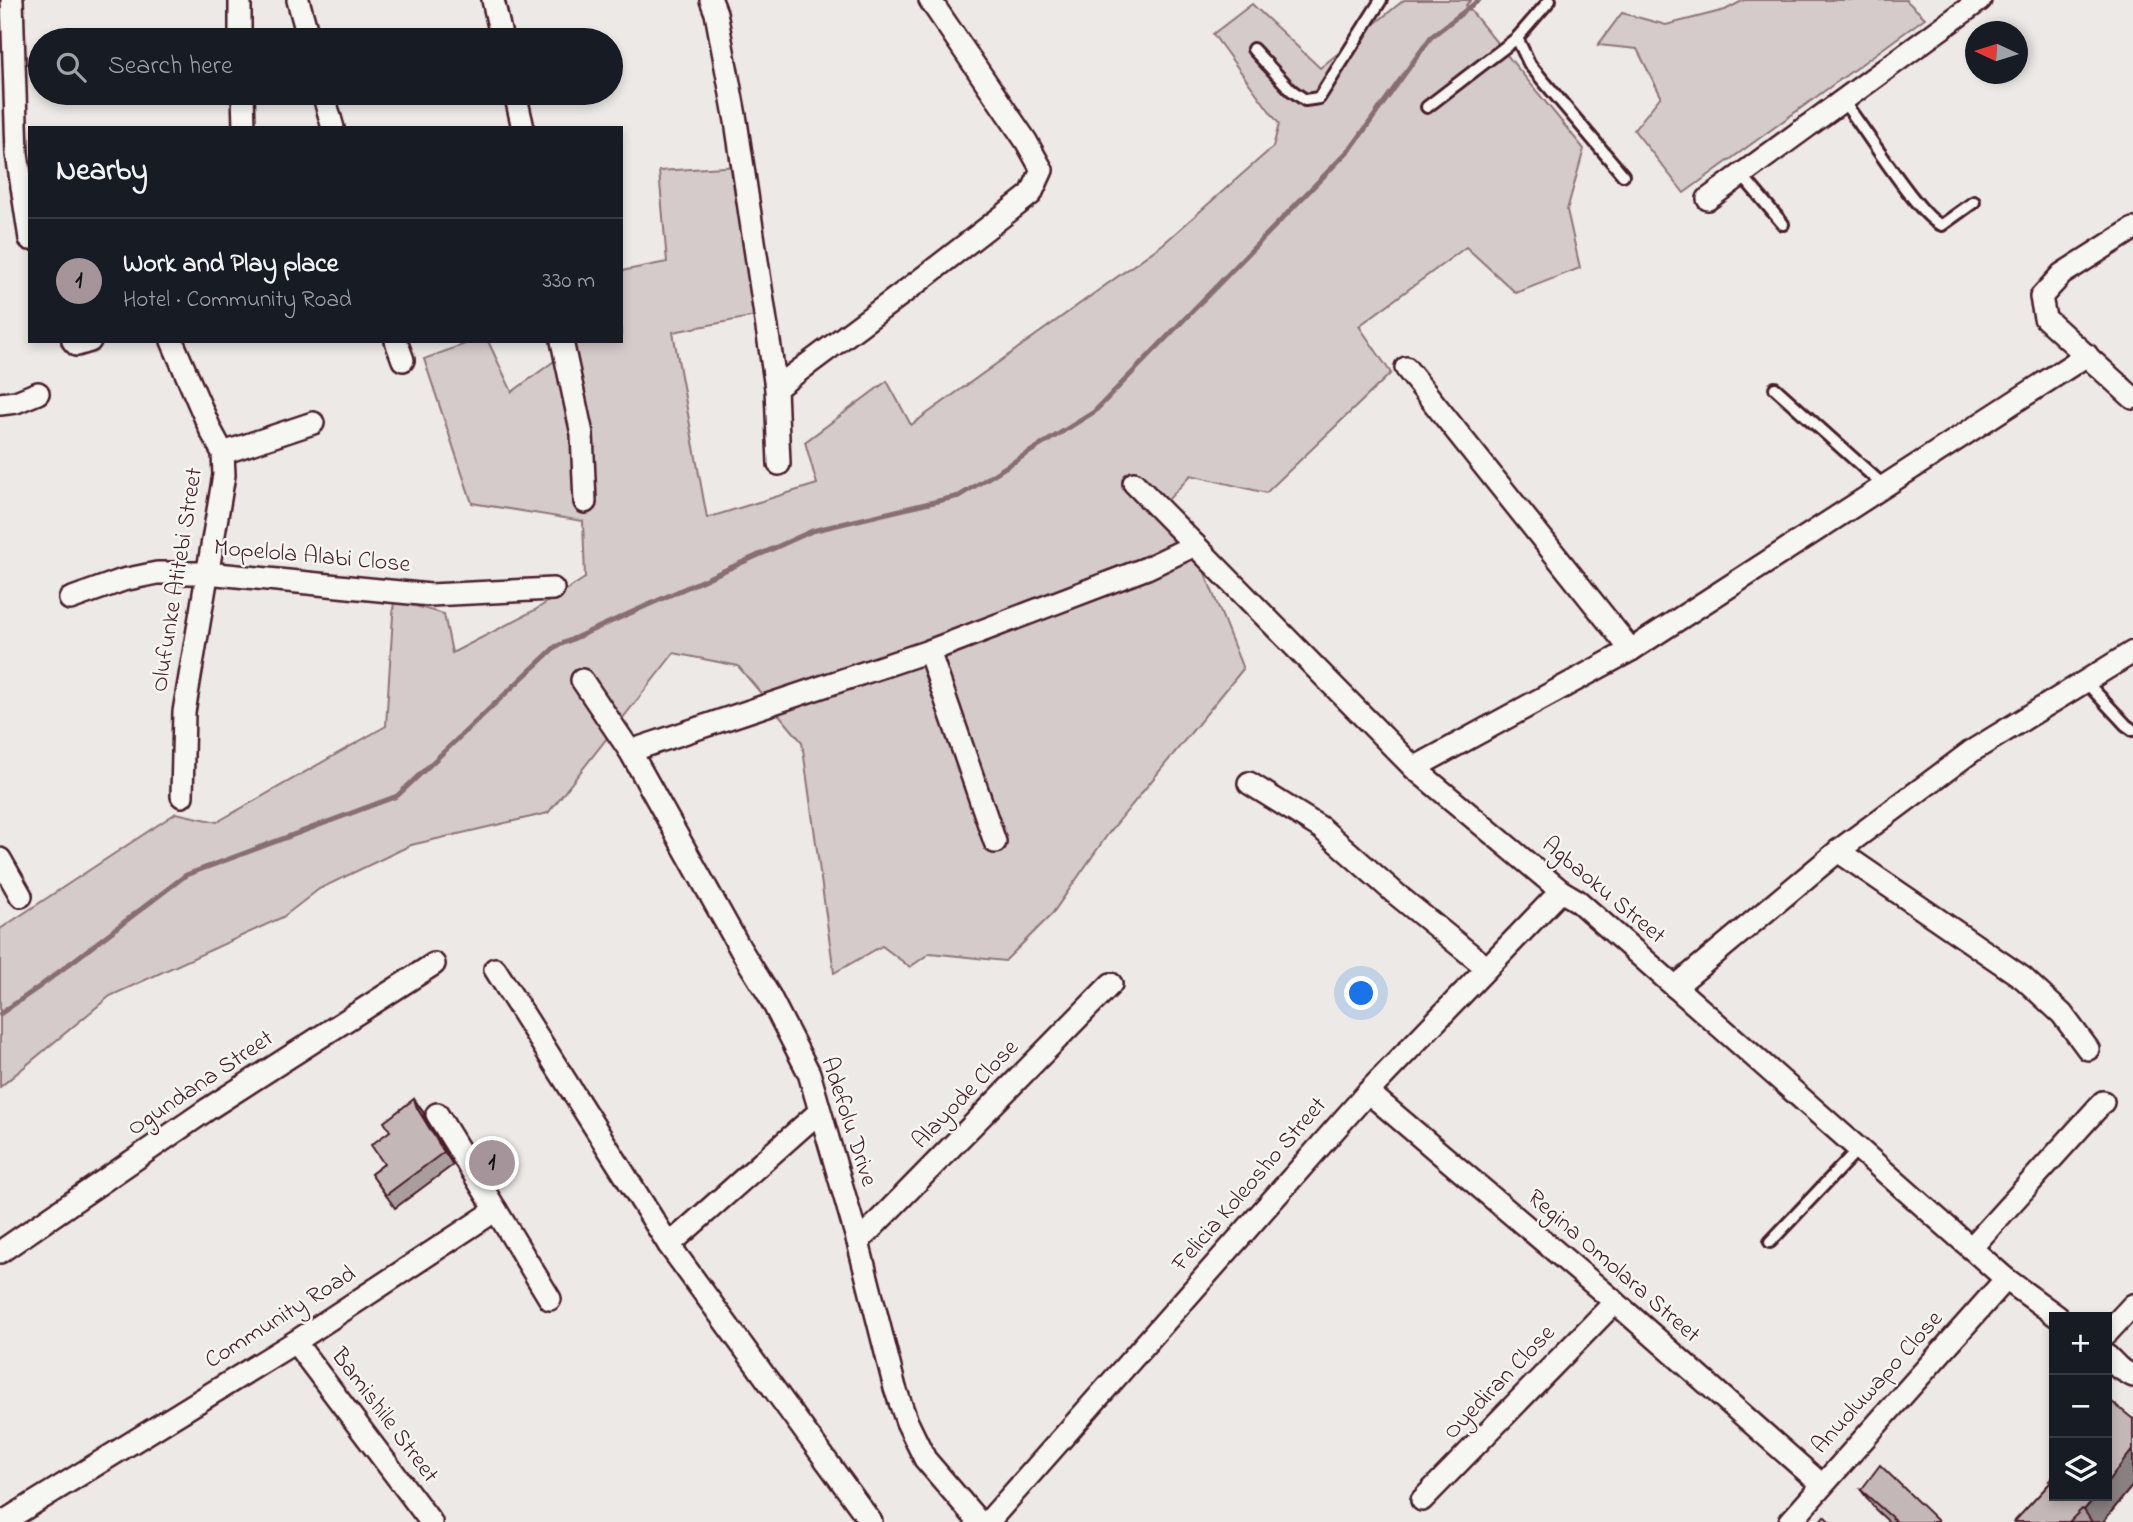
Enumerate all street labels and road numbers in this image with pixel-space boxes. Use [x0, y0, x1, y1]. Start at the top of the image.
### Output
street label: Olufunke Atitebi Street [143, 465, 213, 695]
street label: Mopelola Alabi Close [212, 531, 412, 583]
street label: Agbaoku Street [1533, 829, 1673, 953]
street label: Ogundana Street [121, 1022, 281, 1146]
street label: Alayode Close [904, 1032, 1029, 1159]
street label: Adefolu Drive [811, 1053, 885, 1191]
street label: Felicia Koleosho Street [1163, 1090, 1336, 1281]
street label: Regina Omolara Street [1519, 1182, 1707, 1352]
street label: Community Road [199, 1257, 364, 1379]
street label: Anuoluwapo Close [1804, 1303, 1952, 1463]
street label: Oyediran Close [1436, 1317, 1565, 1449]
street label: Bamishile Street [321, 1340, 447, 1491]

